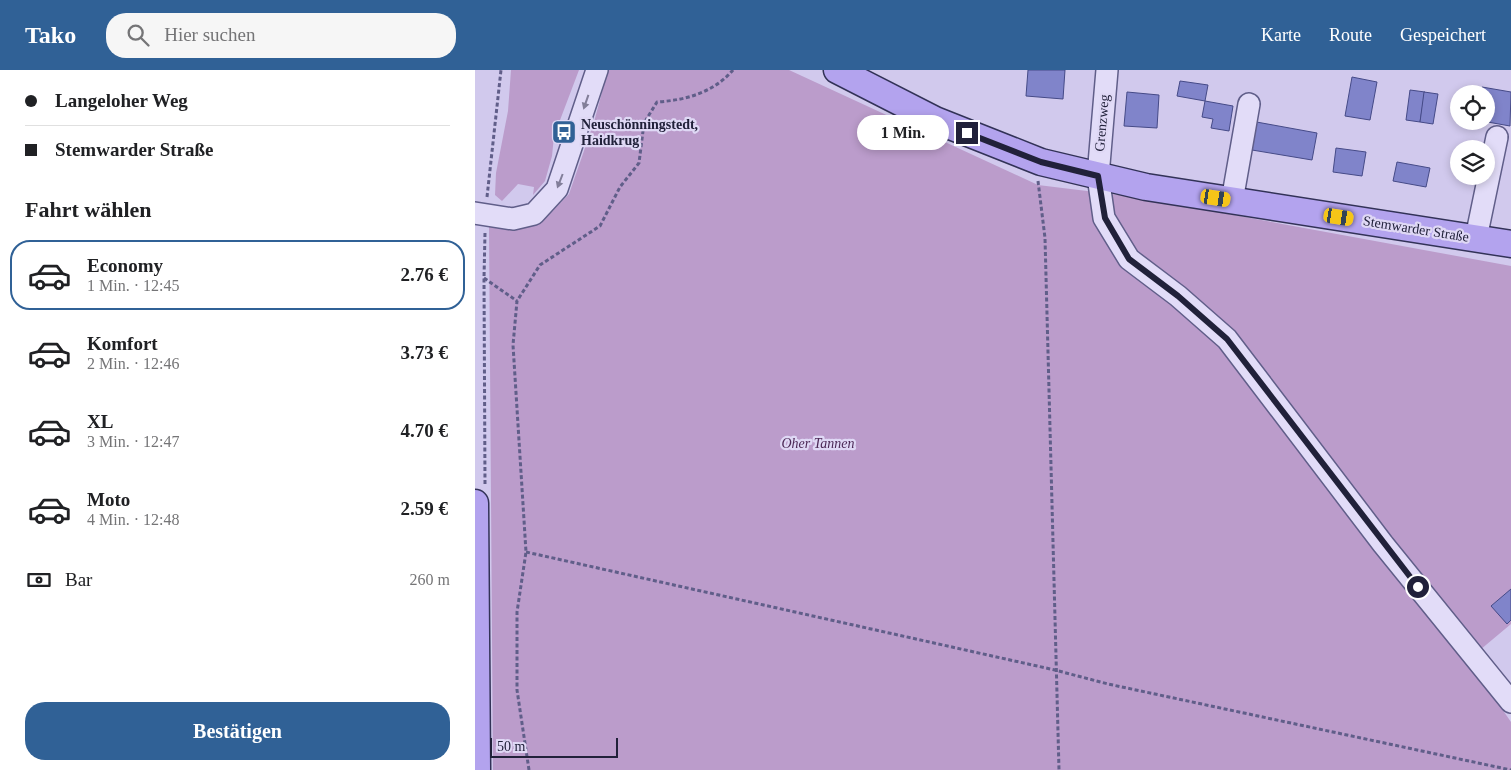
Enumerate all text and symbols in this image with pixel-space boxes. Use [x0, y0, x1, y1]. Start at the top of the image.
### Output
search box [106, 13, 456, 58]
icon: search [124, 21, 152, 49]
text: Tako [25, 22, 76, 48]
text: Hier suchen [164, 24, 255, 45]
text: Karte [1261, 25, 1301, 45]
text: Route [1329, 25, 1372, 45]
text: Gespeichert [1400, 25, 1486, 45]
map controls [1450, 85, 1495, 185]
button: locate [1450, 85, 1495, 130]
text: Langeloher Weg [55, 90, 188, 111]
street label: Grenzweg [1092, 94, 1112, 152]
one-way arrow [582, 95, 589, 110]
callout: 1 Min. [857, 116, 949, 150]
place label: Neuschönningstedt, Haidkrug [581, 117, 698, 148]
bus stop icon: Neuschönningstedt, Haidkrug [551, 119, 577, 145]
route end [956, 122, 978, 144]
text: 1 Min. [881, 124, 925, 141]
text: Stemwarder Straße [55, 139, 213, 160]
button: layers [1450, 140, 1495, 185]
one-way arrow [556, 174, 564, 189]
car [1200, 188, 1231, 208]
text: Fahrt wählen [25, 197, 152, 222]
car [1323, 207, 1354, 227]
street label: Stemwarder Straße [1362, 213, 1470, 245]
icon: car [27, 253, 72, 298]
text: Economy [87, 255, 163, 276]
text: 2.76 € [401, 264, 448, 285]
text: 1 Min. · 12:45 [87, 277, 179, 294]
icon: car [27, 331, 72, 376]
text: Komfort [87, 333, 158, 354]
text: 3.73 € [401, 342, 448, 363]
text: 2 Min. · 12:46 [87, 355, 179, 372]
icon: car [27, 409, 72, 454]
text: XL [87, 411, 113, 432]
text: 4.70 € [401, 420, 448, 441]
text: 3 Min. · 12:47 [87, 433, 179, 450]
park label: Oher Tannen [782, 436, 855, 451]
icon: car [27, 487, 72, 532]
text: Moto [87, 489, 130, 510]
text: 2.59 € [401, 498, 448, 519]
text: 4 Min. · 12:48 [87, 511, 179, 528]
icon: cash [25, 566, 53, 594]
text: Bar [65, 569, 92, 590]
text: 260 m [410, 571, 450, 588]
route start [1407, 576, 1429, 598]
button: Bestätigen [25, 702, 450, 760]
scale bar [490, 735, 617, 758]
text: 50 m [497, 739, 525, 754]

